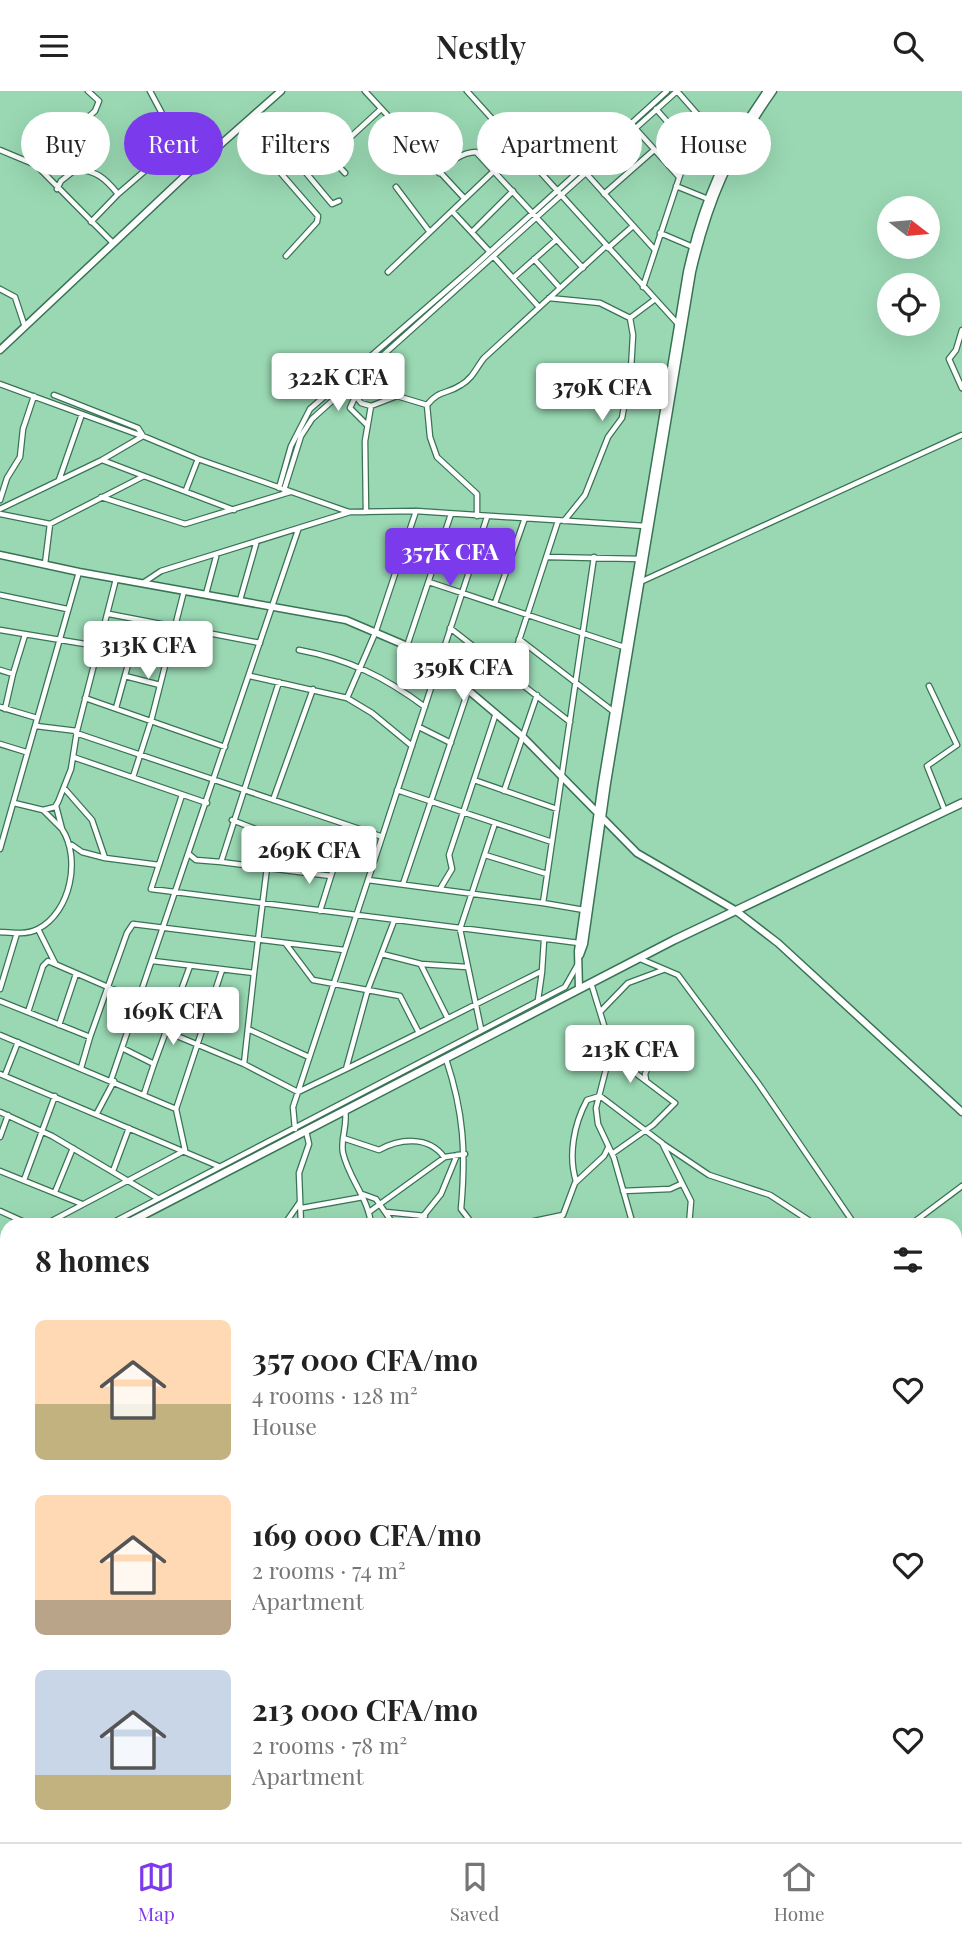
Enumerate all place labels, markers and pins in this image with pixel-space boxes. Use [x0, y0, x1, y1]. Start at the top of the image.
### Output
pin: 322K CFA [266, 353, 410, 413]
pin: 379K CFA [530, 363, 674, 423]
pin: 357K CFA [378, 529, 522, 588]
pin: 313K CFA [76, 621, 220, 681]
pin: 359K CFA [391, 643, 535, 703]
pin: 269K CFA [237, 827, 381, 886]
pin: 169K CFA [101, 988, 245, 1047]
pin: 213K CFA [558, 1025, 702, 1085]

